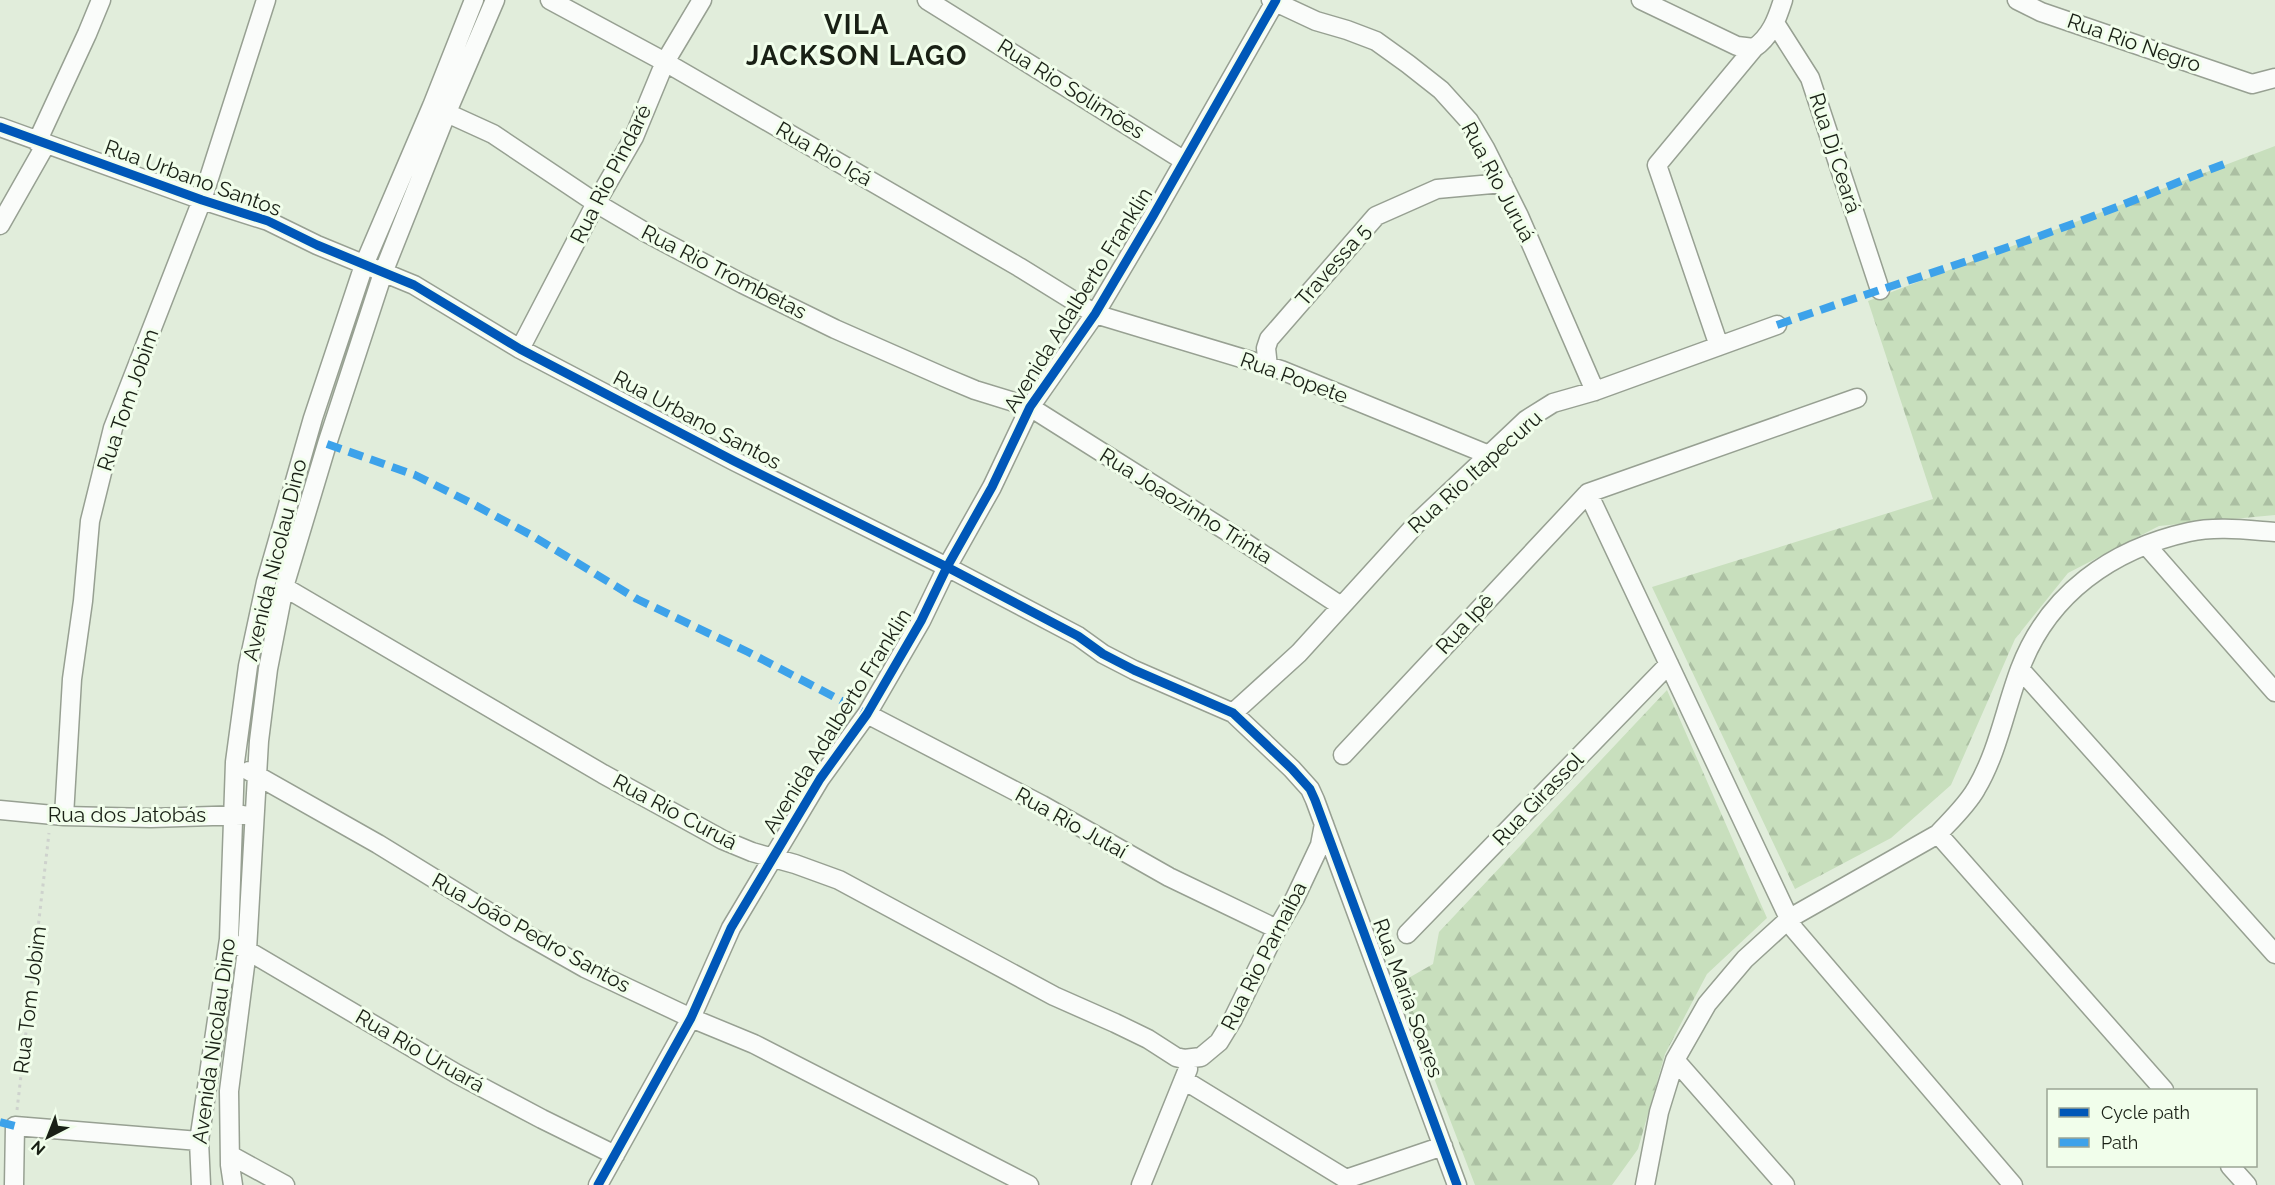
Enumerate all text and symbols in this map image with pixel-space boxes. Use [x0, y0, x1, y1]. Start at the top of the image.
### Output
street label: Rua Rio Negro [2064, 8, 2204, 77]
district label: VILA JACKSON LAGO [746, 9, 968, 71]
street label: Rua Rio Solimões [993, 33, 1149, 144]
street label: Rua Dj Ceará [1804, 90, 1867, 216]
street label: Rua Rio Pindaré [565, 100, 656, 247]
street label: Rua Rio Içá [772, 116, 877, 191]
street label: Rua Rio Juruá [1456, 118, 1540, 246]
street label: Rua Urbano Santos [101, 134, 285, 221]
street label: Avenida Adalberto Franklin [998, 183, 1157, 417]
street label: Travessa 5 [1290, 218, 1375, 311]
street label: Rua Rio Trombetas [638, 219, 811, 324]
street label: Rua Tom Jobim [92, 326, 164, 474]
street label: Rua Popete [1237, 347, 1351, 409]
street label: Rua Urbano Santos [609, 365, 785, 474]
street label: Rua Rio Itapecuru [1403, 405, 1547, 538]
street label: Rua Joaozinho Trinta [1095, 442, 1277, 569]
street label: Avenida Nicolau Dino [237, 456, 312, 664]
street label: Rua Ipê [1430, 588, 1499, 659]
street label: Avenida Adalberto Franklin [757, 604, 916, 838]
street label: Rua Girassol [1487, 747, 1588, 850]
street label: Rua Rio Curuá [609, 768, 742, 855]
street label: Rua Rio Jutaí [1011, 782, 1132, 864]
street label: Rua dos Jatobás [48, 802, 206, 827]
street label: Rua João Pedro Santos [428, 868, 635, 998]
street label: Rua Rio Parnaíba [1215, 877, 1312, 1034]
street label: Rua Maria Soares [1368, 915, 1449, 1081]
street label: Rua Tom Jobim [8, 925, 51, 1075]
street label: Avenida Nicolau Dino [187, 937, 240, 1145]
street label: Rua Rio Uruará [351, 1004, 489, 1098]
legend [2047, 1089, 2257, 1167]
text: Cycle path [2101, 1102, 2190, 1123]
north arrow [18, 1107, 78, 1167]
text: Path [2101, 1132, 2138, 1153]
text: N [27, 1137, 49, 1159]

